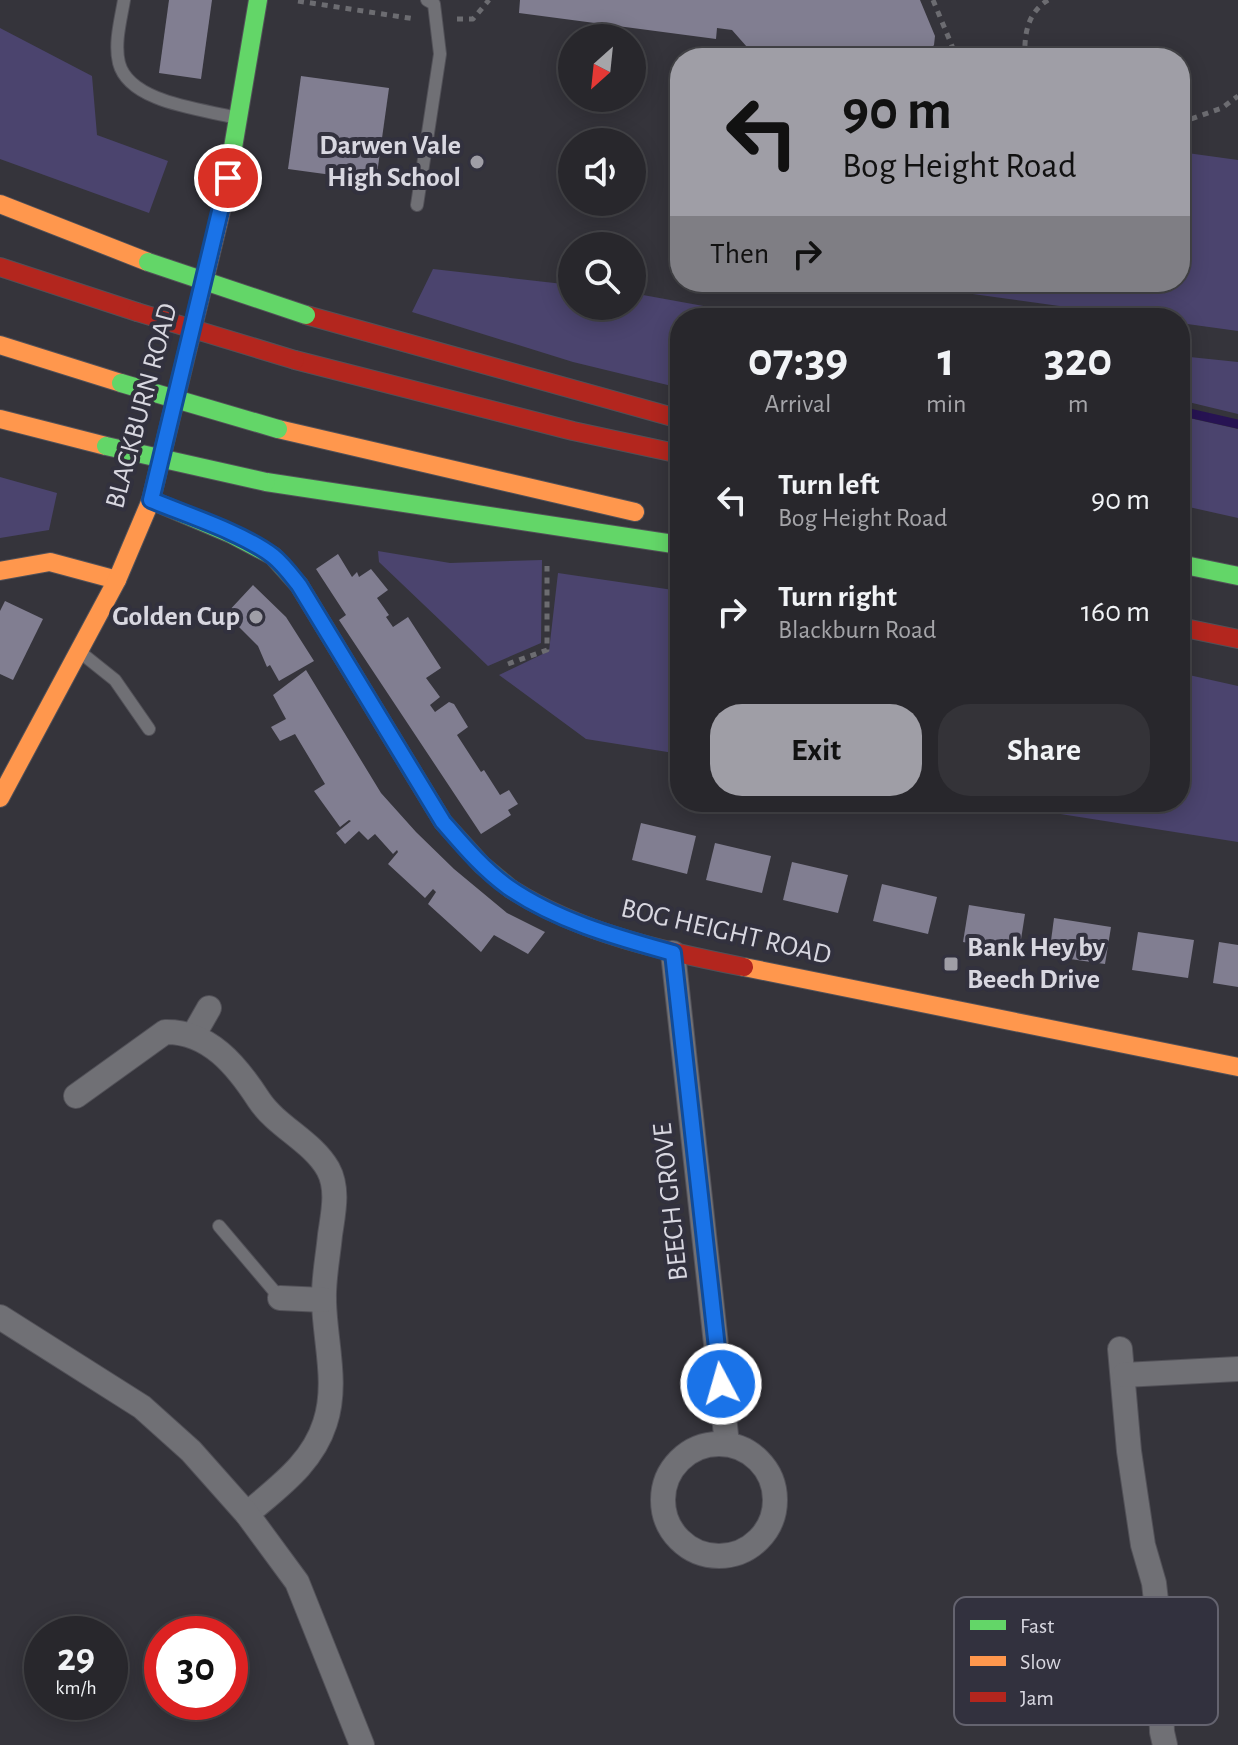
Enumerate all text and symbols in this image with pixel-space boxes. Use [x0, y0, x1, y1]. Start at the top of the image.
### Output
north arrow [558, 24, 646, 112]
map controls [558, 24, 646, 320]
icon: left [710, 80, 814, 184]
text: 90 m [842, 83, 952, 139]
button: sound [558, 128, 646, 216]
place label: Darwen Vale High School [319, 132, 461, 192]
pin [194, 144, 262, 212]
text: Bog Height Road [842, 148, 1077, 184]
marker: Darwen Vale High School [468, 153, 486, 171]
icon: arrive [206, 156, 250, 200]
button: search [558, 232, 646, 320]
icon: right [785, 232, 829, 276]
text: Then [710, 239, 769, 269]
street label: BLACKBURN ROAD [101, 300, 183, 512]
text: 07:39 [748, 337, 848, 385]
text: 1 [938, 337, 955, 385]
text: 320 [1044, 337, 1112, 385]
text: Arrival [765, 391, 831, 417]
text: min [926, 391, 966, 417]
text: m [1068, 391, 1089, 417]
text: Turn left [778, 470, 879, 500]
icon: left [710, 478, 754, 522]
text: 90 m [1091, 485, 1150, 515]
text: Bog Height Road [778, 505, 947, 531]
text: Turn right [778, 582, 897, 612]
icon: right [710, 590, 754, 634]
text: 160 m [1081, 597, 1150, 627]
place label: Golden Cup [112, 603, 240, 631]
marker: Golden Cup [247, 608, 265, 626]
text: Blackburn Road [778, 617, 936, 643]
button: Exit [710, 704, 922, 796]
button: Share [938, 704, 1150, 796]
street label: BOG HEIGHT ROAD [618, 894, 834, 970]
place label: Bank Hey by Beech Drive [967, 934, 1106, 994]
marker: Bank Hey by Beech Drive [942, 955, 960, 973]
street label: BEECH GROVE [649, 1122, 693, 1282]
position arrow [679, 1342, 763, 1426]
legend [954, 1597, 1218, 1725]
text: Fast [1020, 1615, 1054, 1637]
speed limit sign: 30 [144, 1616, 248, 1720]
text: 29 [57, 1638, 95, 1678]
text: Slow [1020, 1651, 1061, 1673]
text: km/h [55, 1678, 97, 1698]
text: Jam [1020, 1687, 1054, 1709]

